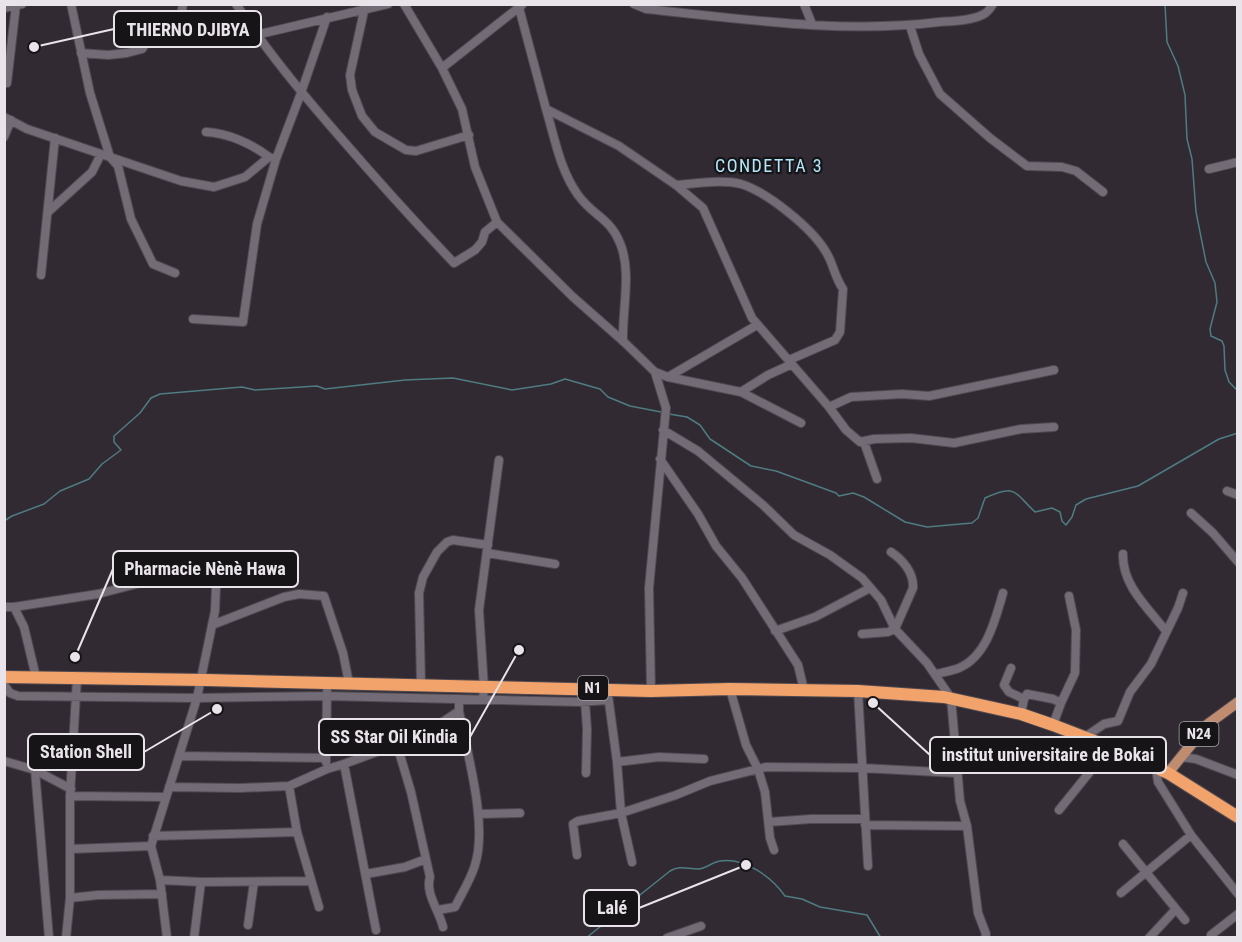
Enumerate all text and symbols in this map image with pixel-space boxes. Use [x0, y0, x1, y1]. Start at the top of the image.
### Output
callout: THIERNO DJIBYA [114, 11, 261, 47]
text: THIERNO DJIBYA [126, 19, 250, 40]
district label: СONDETTA 3 [715, 155, 823, 176]
callout: Pharmacie Nènè Hawa [113, 551, 298, 587]
text: Pharmacie Nènè Hawa [124, 558, 286, 579]
road number: N1 [578, 676, 608, 700]
callout: SS Star Oil Kindia [319, 719, 470, 755]
road number: N24 [1180, 722, 1218, 746]
text: SS Star Oil Kindia [331, 726, 457, 747]
callout: Station Shell [28, 734, 144, 770]
callout: institut universitaire de Bokai [930, 737, 1166, 773]
text: Station Shell [40, 741, 132, 762]
text: institut universitaire de Bokai [942, 744, 1154, 765]
callout: Lalé [584, 890, 639, 926]
text: Lalé [597, 897, 628, 918]

